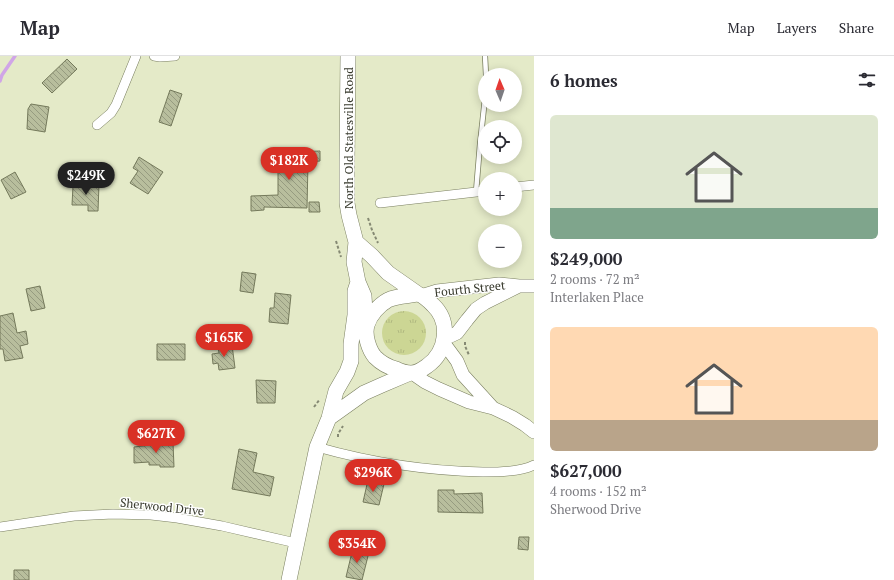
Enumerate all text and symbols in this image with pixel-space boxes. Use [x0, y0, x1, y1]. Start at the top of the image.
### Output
text: Map [20, 15, 60, 40]
text: Map [728, 18, 755, 37]
text: Layers [777, 18, 817, 37]
text: Share [839, 18, 874, 37]
street label: North Old Statesville Road [341, 67, 356, 209]
north arrow [478, 68, 522, 112]
map controls [478, 68, 522, 268]
text: 6 homes [550, 69, 618, 92]
icon: filters [856, 69, 878, 91]
button: locate [478, 120, 522, 164]
icon: home [678, 141, 750, 213]
pin: $182K [261, 147, 317, 181]
text: $182K [270, 151, 308, 169]
pin: $249K [58, 162, 114, 196]
text: $249K [67, 166, 105, 184]
button: + [478, 172, 522, 216]
button: − [478, 224, 522, 268]
text: $249,000 [550, 247, 622, 270]
text: 2 rooms · 72 m² [550, 270, 640, 288]
street label: Fourth Street [434, 277, 507, 300]
text: Interlaken Place [550, 288, 644, 306]
pin: $165K [196, 324, 252, 358]
text: $165K [205, 328, 243, 346]
icon: home [678, 353, 750, 425]
pin: $627K [128, 420, 184, 454]
text: $627K [137, 424, 175, 442]
pin: $296K [345, 459, 401, 493]
text: $627,000 [550, 459, 622, 482]
text: $296K [354, 463, 392, 481]
text: 4 rooms · 152 m² [550, 482, 647, 500]
street label: Sherwood Drive [119, 495, 205, 518]
text: Sherwood Drive [550, 500, 641, 518]
pin: $354K [329, 530, 385, 564]
text: $354K [338, 534, 376, 552]

